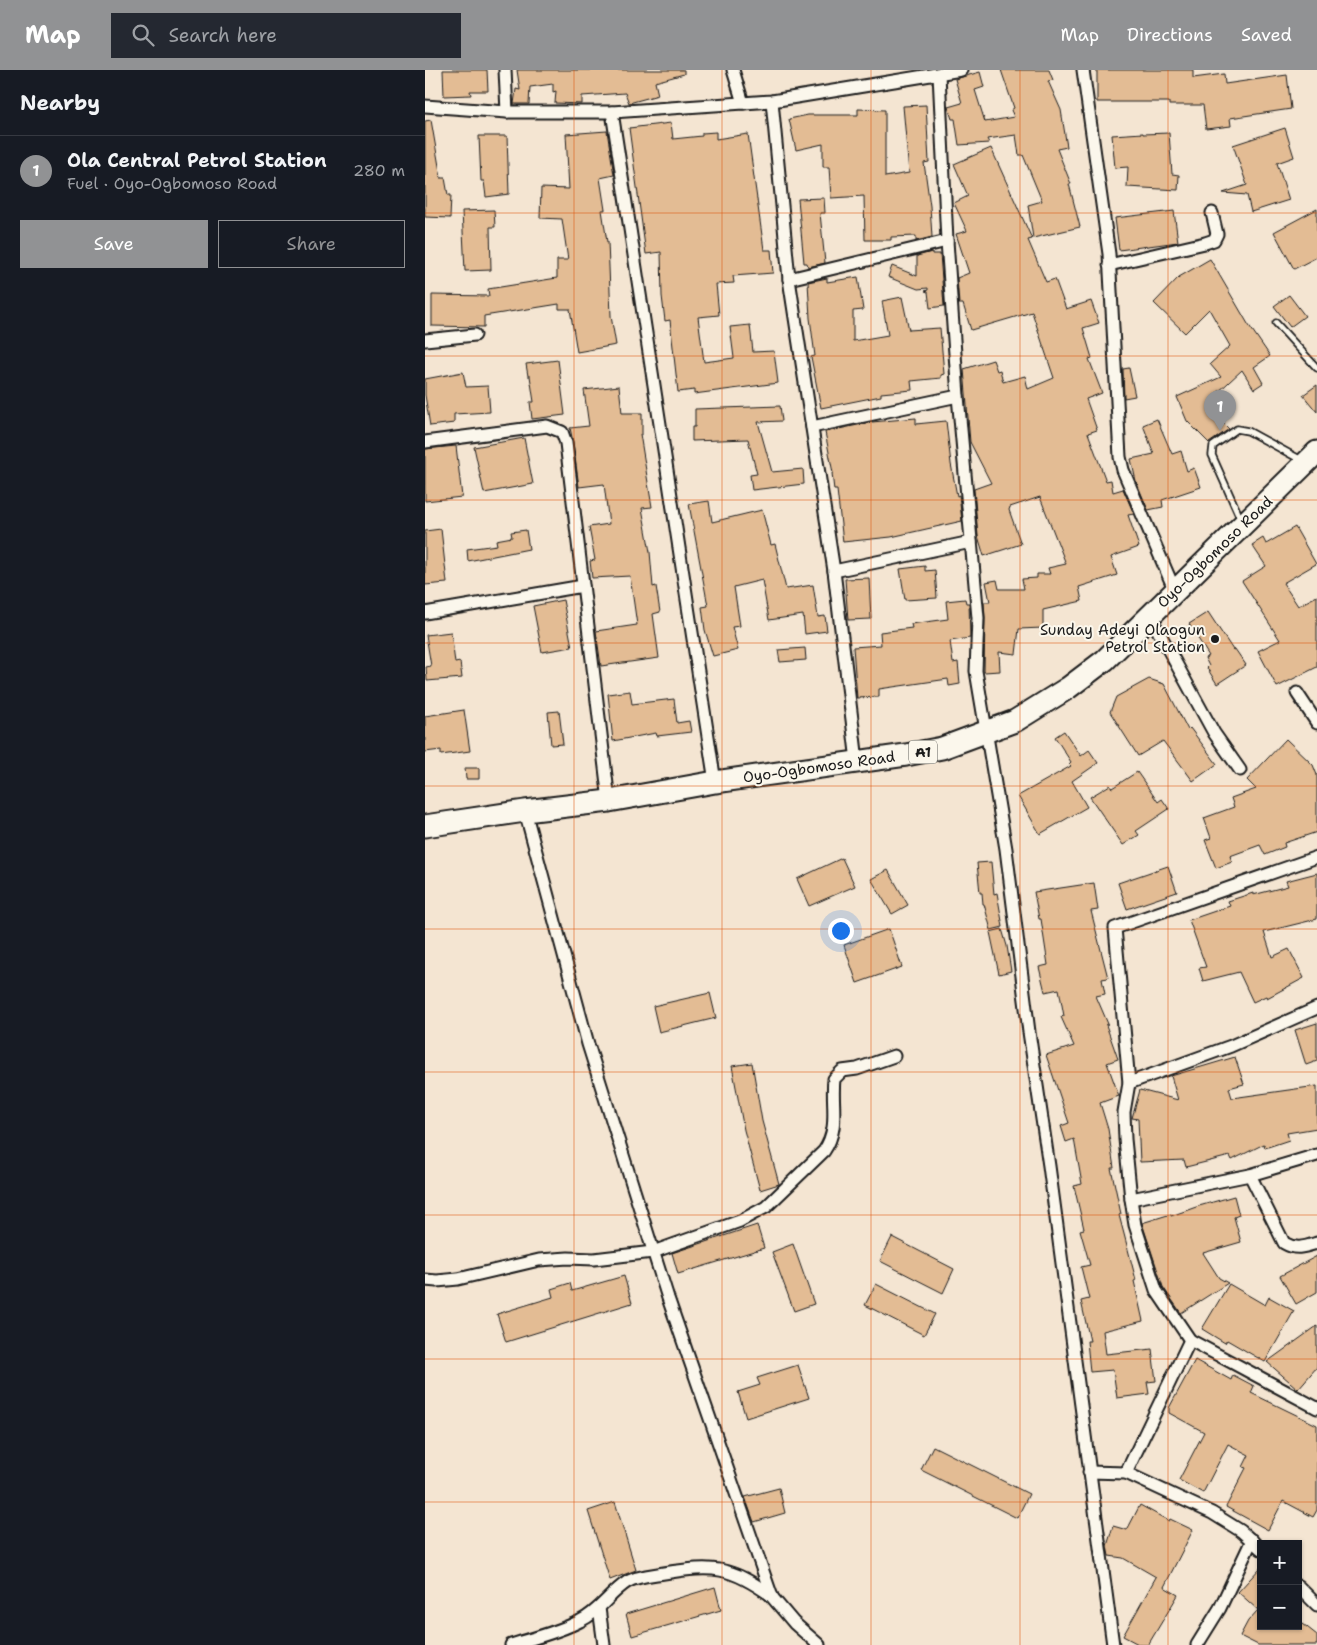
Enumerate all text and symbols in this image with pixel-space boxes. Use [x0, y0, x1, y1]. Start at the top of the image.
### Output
search box [111, 13, 461, 58]
text: Map [25, 19, 81, 51]
icon: search [129, 21, 157, 49]
text: Search here [169, 23, 277, 48]
text: Map [1061, 23, 1099, 47]
text: Directions [1127, 23, 1213, 47]
text: Saved [1241, 23, 1292, 47]
text: Nearby [20, 89, 100, 117]
text: Ola Central Petrol Station [67, 148, 327, 173]
text: 1 [32, 160, 40, 181]
text: 280 m [353, 160, 405, 181]
text: Fuel · Oyo-Ogbomoso Road [67, 173, 277, 194]
button: Save [20, 220, 208, 268]
button: Share [218, 220, 405, 268]
pin: 1 [1204, 390, 1236, 431]
street label: Oyo-Ogbomoso Road [1153, 491, 1277, 612]
place label: Sunday Adeyi Olaogun Petrol Station [1040, 620, 1205, 657]
marker: Sunday Adeyi Olaogun Petrol Station [1209, 633, 1221, 645]
road number: A1 [909, 740, 937, 764]
street label: Oyo-Ogbomoso Road [742, 746, 897, 788]
your location [828, 918, 854, 944]
map controls [1257, 1540, 1302, 1630]
button: + [1257, 1540, 1302, 1585]
button: − [1257, 1585, 1302, 1630]

